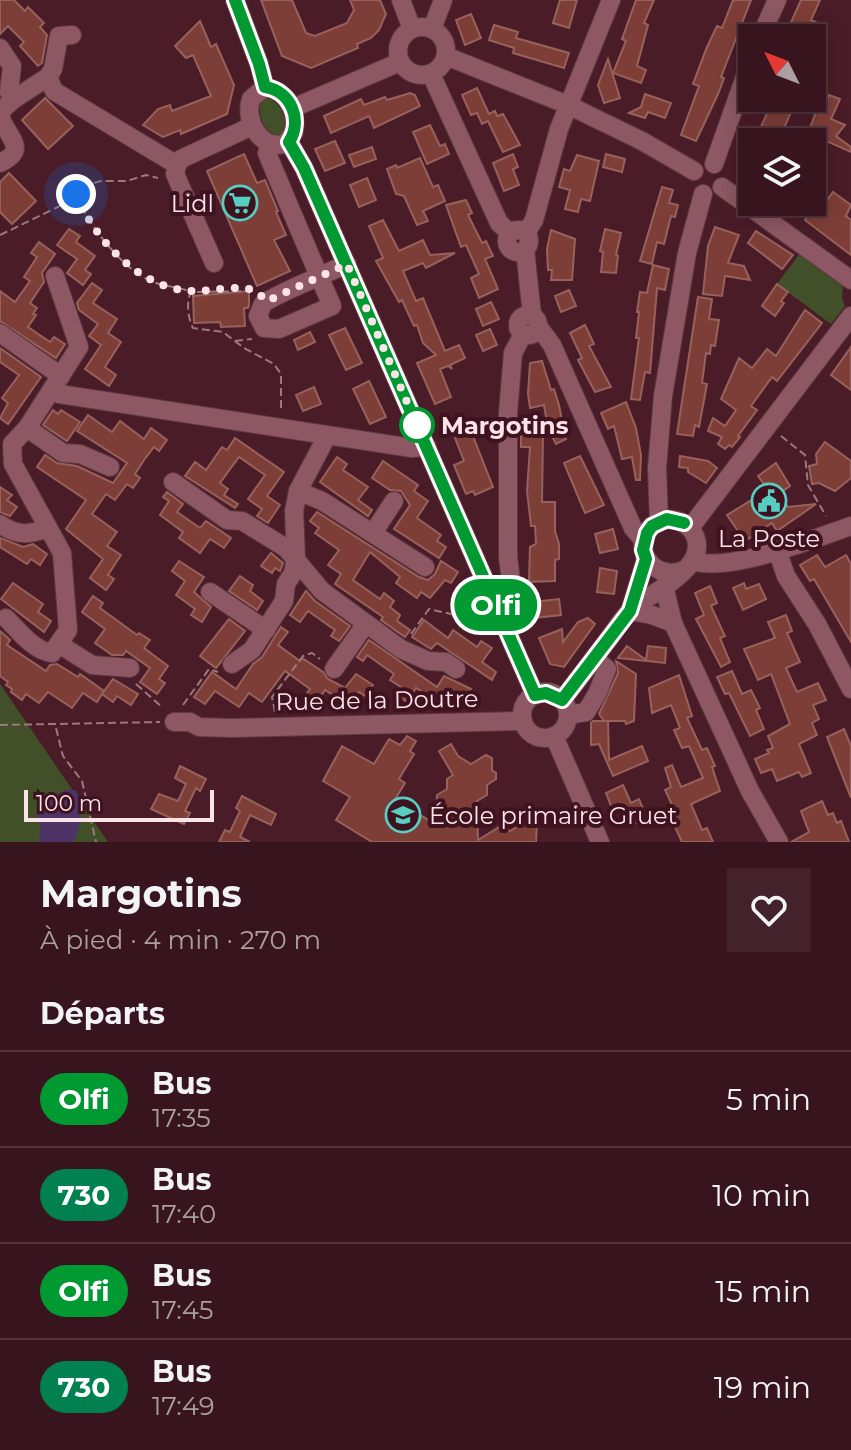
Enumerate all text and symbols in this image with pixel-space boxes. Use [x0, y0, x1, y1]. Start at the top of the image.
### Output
north arrow [738, 24, 826, 112]
map controls [738, 24, 826, 216]
button: layers [738, 128, 826, 216]
your location [56, 174, 96, 214]
supermarket icon: Lidl [221, 184, 259, 222]
place label: Lidl [171, 189, 214, 218]
marker: Margotins [400, 408, 434, 442]
place label: Margotins [441, 411, 569, 440]
public building icon: La Poste [750, 482, 788, 520]
place label: La Poste [718, 524, 820, 553]
line badge: Olfi [440, 579, 552, 631]
text: Olfi [470, 588, 522, 622]
street label: Rue de la Doutre [275, 684, 479, 716]
scale bar [24, 786, 214, 822]
text: 100 m [36, 790, 102, 817]
school or university icon: École primaire Gruet [384, 796, 422, 834]
place label: École primaire Gruet [429, 801, 678, 830]
button: heart [727, 868, 811, 952]
text: Margotins [40, 870, 242, 917]
text: À pied · 4 min · 270 m [40, 924, 321, 956]
text: Départs [40, 995, 165, 1032]
text: Bus [152, 1065, 212, 1102]
text: 5 min [726, 1081, 811, 1118]
text: Olfi [58, 1082, 110, 1116]
text: 17:35 [152, 1102, 211, 1134]
text: Bus [152, 1161, 212, 1198]
text: 10 min [712, 1177, 811, 1214]
text: 730 [58, 1178, 110, 1212]
text: 17:40 [152, 1198, 216, 1230]
text: Bus [152, 1257, 212, 1294]
text: 15 min [715, 1273, 811, 1310]
text: Olfi [58, 1274, 110, 1308]
text: 17:45 [152, 1294, 214, 1326]
text: Bus [152, 1353, 212, 1390]
text: 19 min [714, 1369, 811, 1406]
text: 730 [58, 1370, 110, 1404]
text: 17:49 [152, 1390, 215, 1422]

